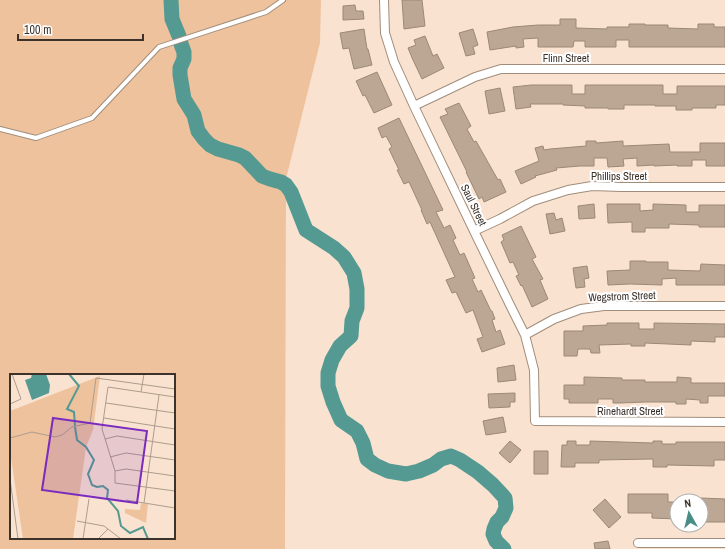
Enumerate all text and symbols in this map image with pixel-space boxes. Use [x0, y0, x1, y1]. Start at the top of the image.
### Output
scale bar [18, 16, 143, 42]
text: 100 m [24, 22, 51, 38]
street label: Flinn Street [543, 51, 590, 65]
street label: Phillips Street [591, 169, 648, 183]
street label: Saul Street [458, 182, 490, 229]
street label: Wegstrom Street [588, 288, 656, 304]
inset map [10, 374, 175, 539]
street label: Rinehardt Street [597, 404, 664, 418]
north arrow [669, 493, 709, 533]
text: N [683, 496, 692, 510]

